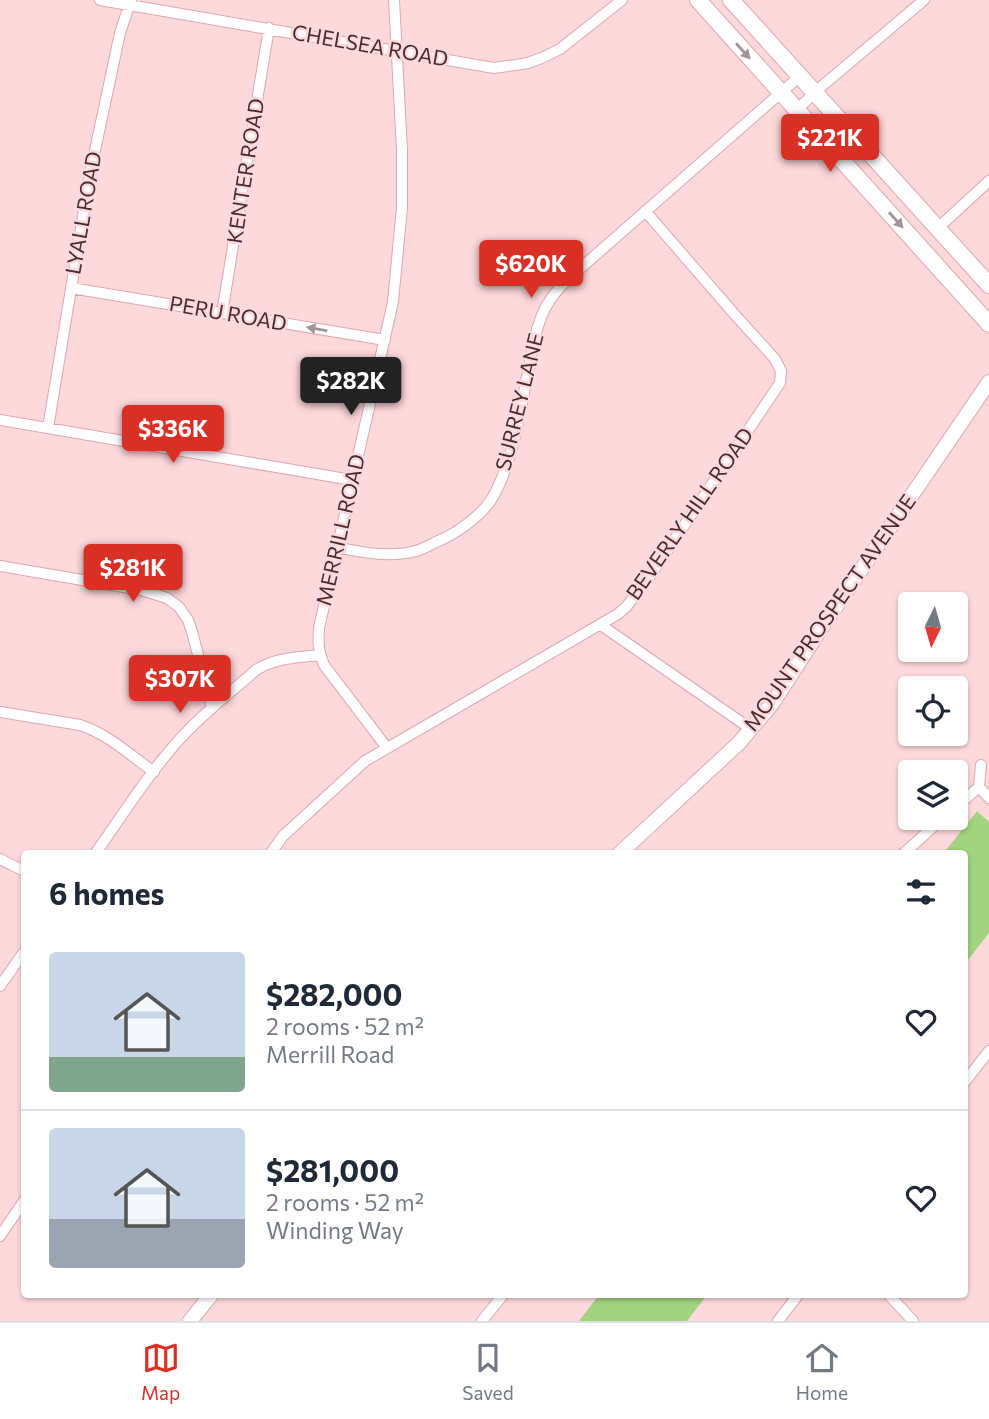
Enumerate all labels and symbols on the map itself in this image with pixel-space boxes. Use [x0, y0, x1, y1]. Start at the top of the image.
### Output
street label: CHELSEA ROAD [290, 18, 450, 71]
one-way arrow [735, 42, 751, 59]
street label: KENTER ROAD [221, 96, 268, 245]
pin: $221K [781, 114, 879, 174]
street label: LYALL ROAD [59, 149, 106, 276]
one-way arrow [887, 211, 903, 228]
pin: $620K [482, 240, 580, 300]
street label: PERU ROAD [168, 290, 289, 335]
one-way arrow [306, 323, 328, 334]
street label: SURREY LANE [489, 330, 548, 473]
pin: $282K [302, 358, 400, 417]
pin: $336K [124, 406, 222, 465]
street label: BEVERLY HILL ROAD [620, 422, 758, 604]
street label: MERRILL ROAD [310, 451, 369, 608]
street label: MOUNT PROSPECT AVENUE [737, 489, 920, 735]
pin: $281K [84, 544, 182, 604]
north arrow [898, 592, 968, 662]
pin: $307K [131, 656, 229, 715]

